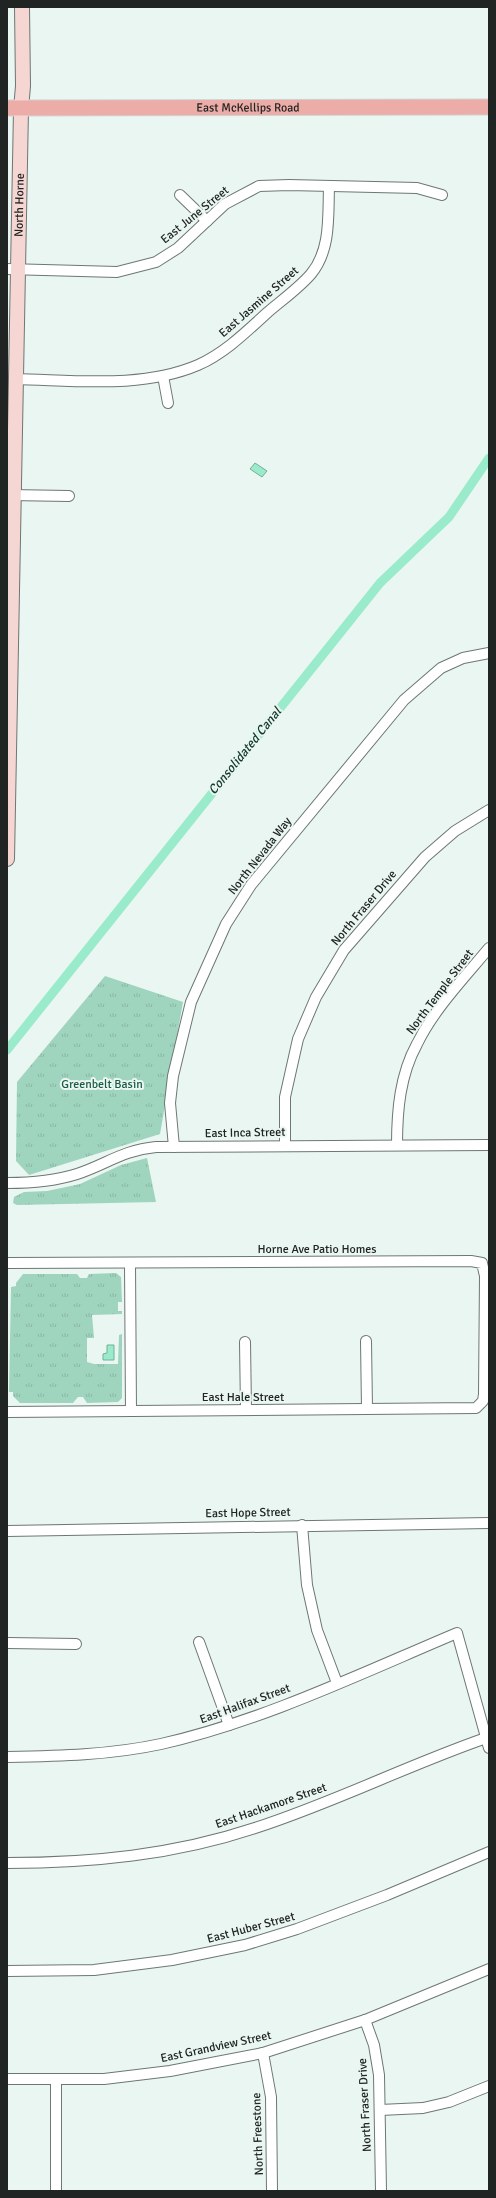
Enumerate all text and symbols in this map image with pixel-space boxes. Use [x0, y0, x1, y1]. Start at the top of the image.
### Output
street label: East McKellips Road [196, 100, 300, 115]
street label: North Horne [11, 173, 27, 237]
street label: East June Street [158, 183, 232, 247]
street label: East Jasmine Street [216, 263, 302, 341]
water label: Consolidated Canal [205, 703, 286, 798]
street label: North Nevada Way [225, 814, 295, 898]
street label: North Fraser Drive [328, 867, 400, 949]
street label: North Temple Street [403, 947, 477, 1037]
park label: Greenbelt Basin [61, 1077, 143, 1092]
street label: East Inca Street [205, 1125, 285, 1141]
street label: Horne Ave Patio Homes [257, 1242, 377, 1257]
street label: East Hale Street [202, 1390, 284, 1405]
street label: East Hope Street [205, 1505, 291, 1521]
street label: East Halifax Street [198, 1681, 292, 1727]
street label: East Hackamore Street [213, 1780, 329, 1832]
street label: East Huber Street [205, 1909, 297, 1947]
street label: East Grandview Street [159, 2028, 273, 2066]
street label: North Fraser Drive [355, 2058, 375, 2152]
street label: North Freestone [249, 2092, 267, 2176]

